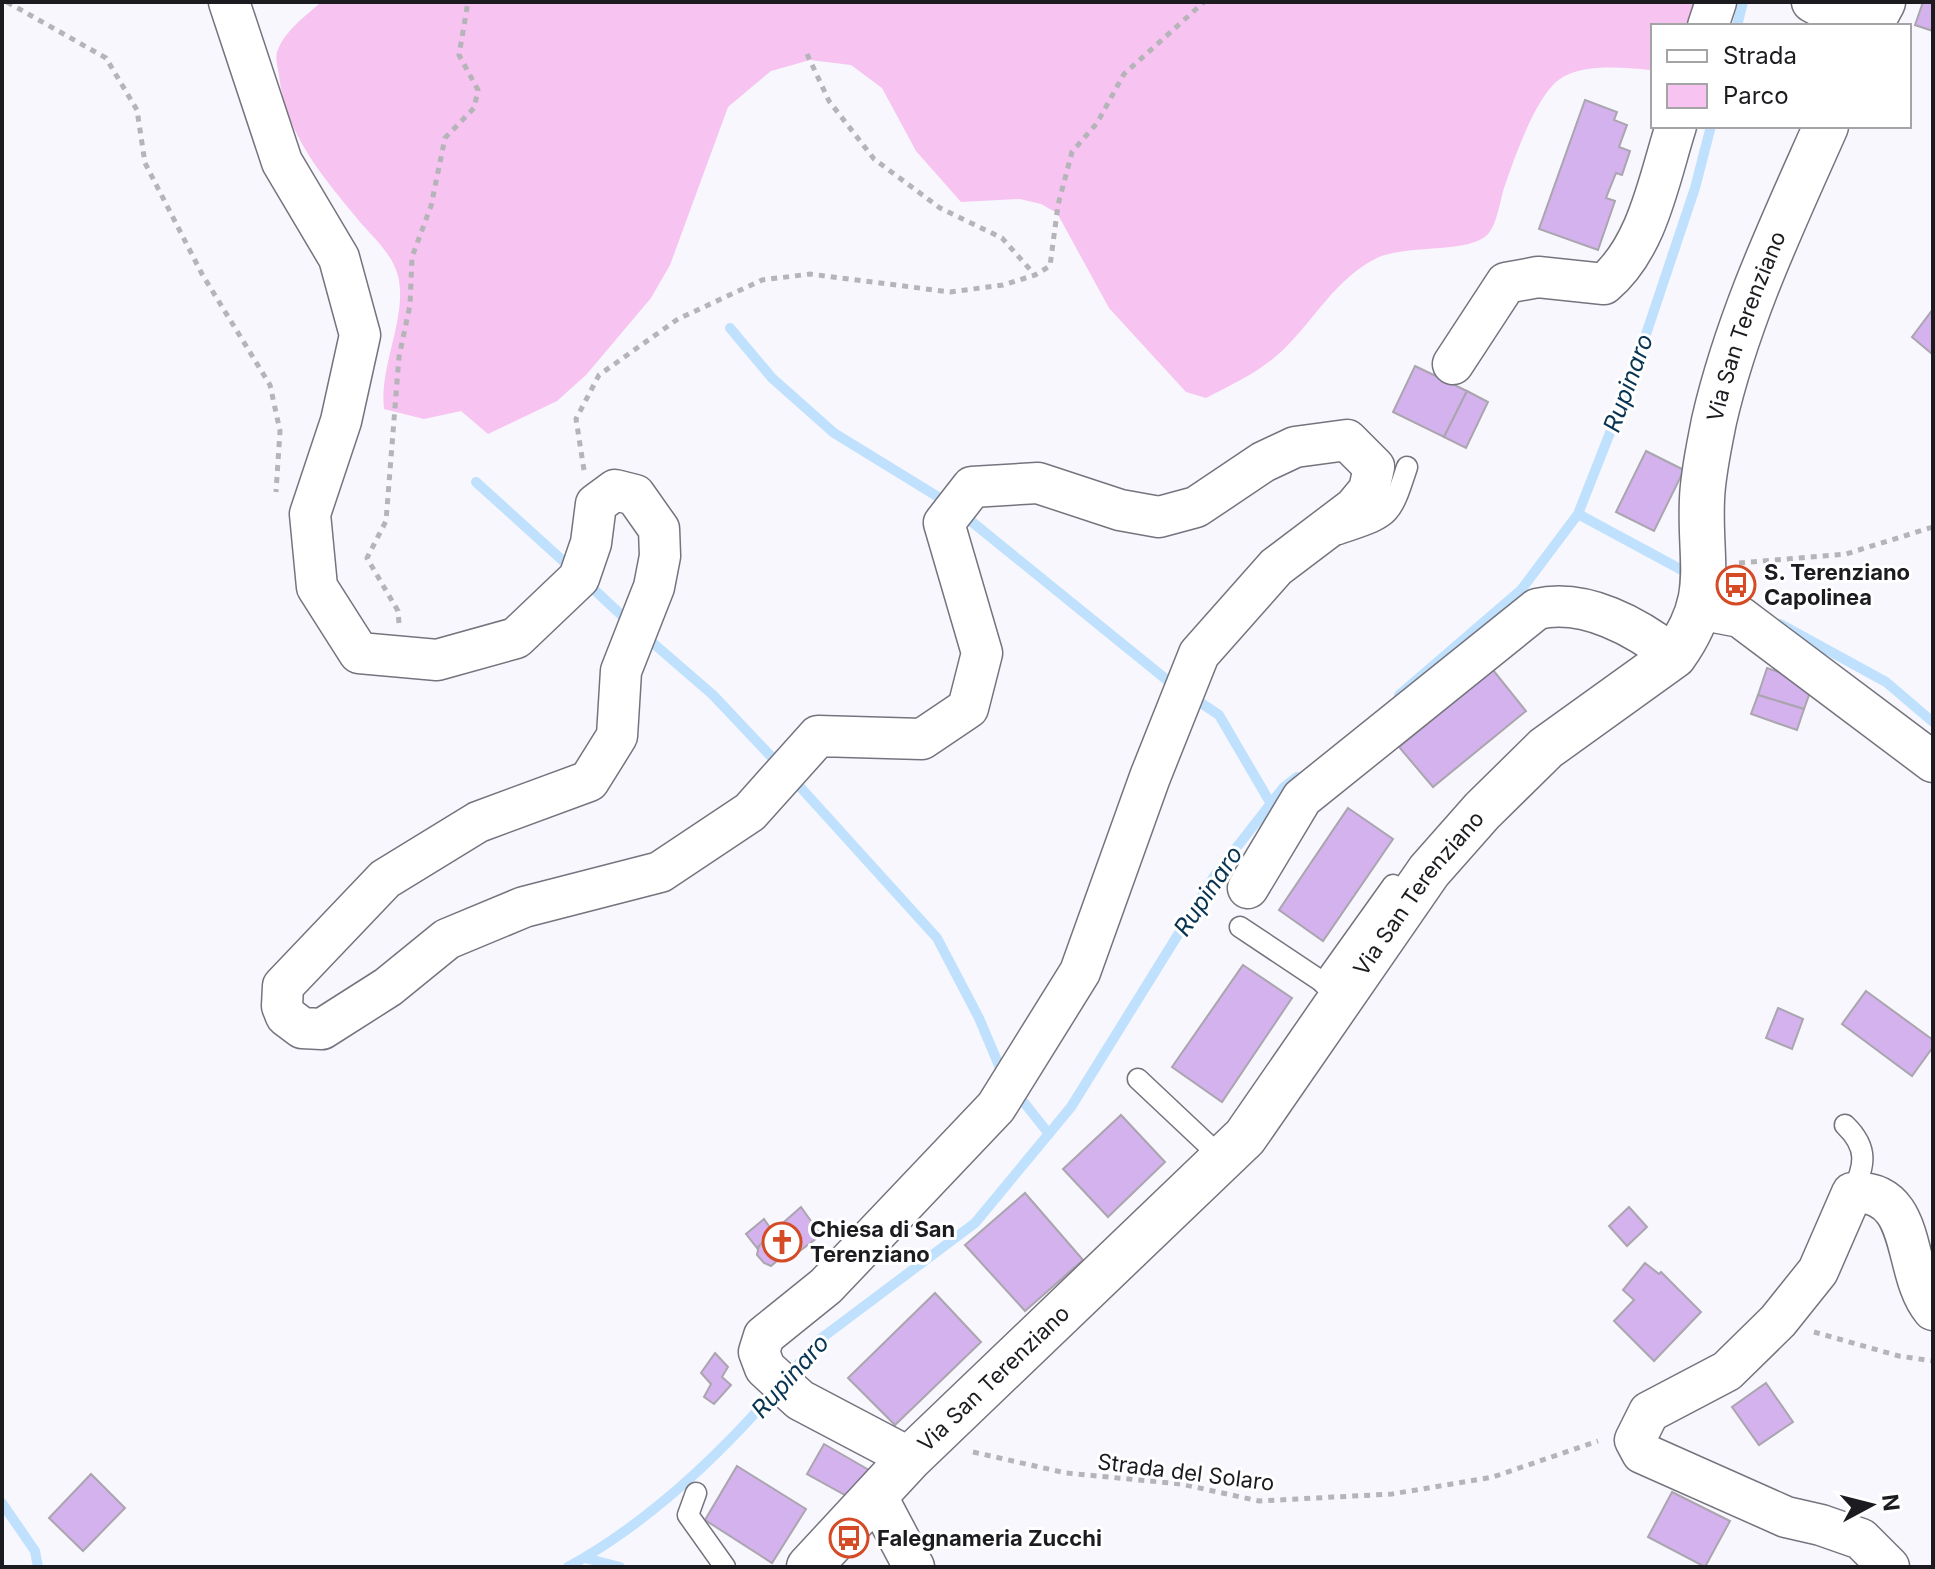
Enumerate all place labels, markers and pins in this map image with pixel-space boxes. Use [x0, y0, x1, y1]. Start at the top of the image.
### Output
place label: S. Terenziano Capolinea [1764, 559, 1910, 610]
bus stop icon: S. Terenziano Capolinea [1715, 564, 1757, 606]
place label: Chiesa di San Terenziano [810, 1216, 955, 1267]
church icon: Chiesa di San Terenziano [761, 1221, 803, 1263]
bus stop icon: Falegnameria Zucchi [828, 1517, 870, 1559]
place label: Falegnameria Zucchi [877, 1525, 1102, 1551]

